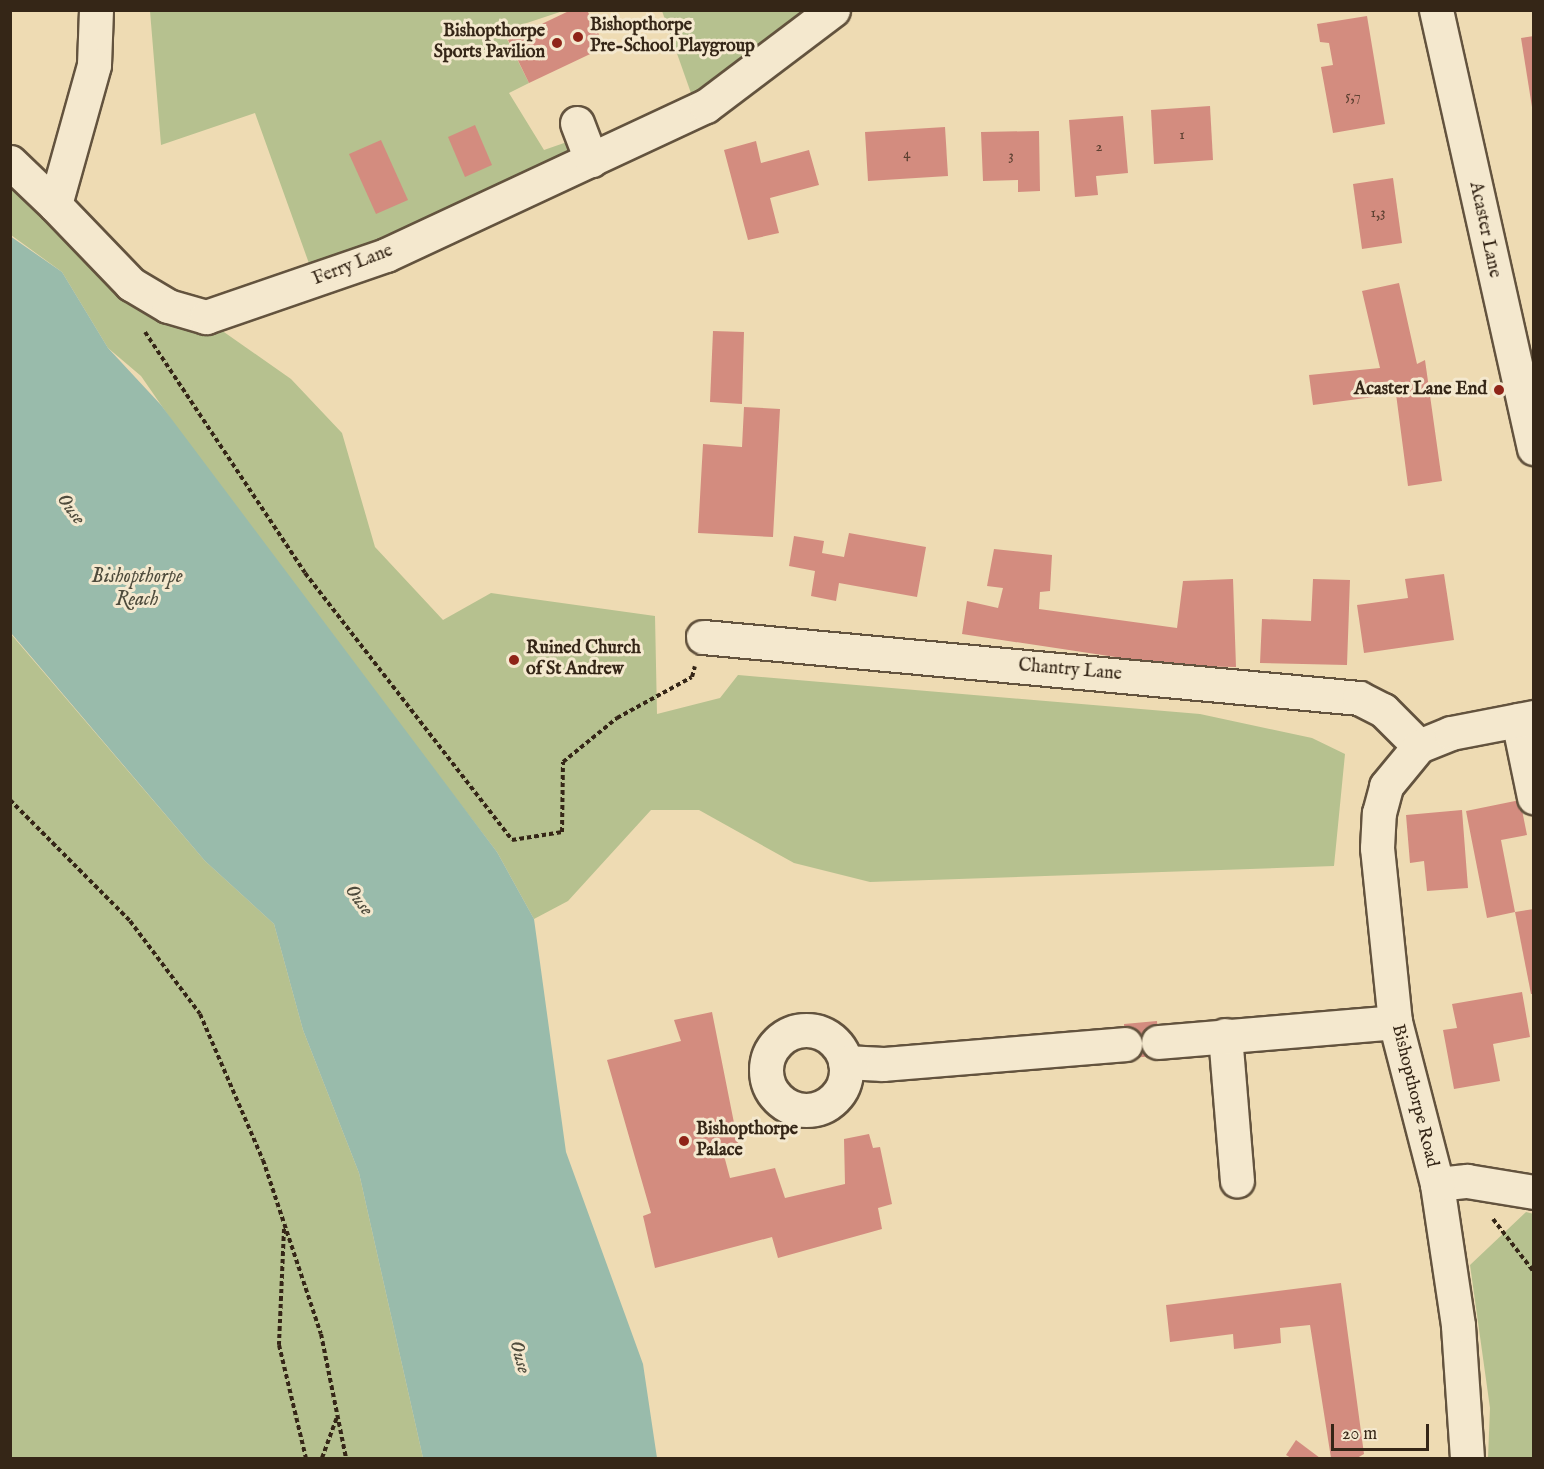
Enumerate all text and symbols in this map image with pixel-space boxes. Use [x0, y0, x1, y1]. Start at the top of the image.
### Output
place label: Bishopthorpe Pre-School Playgroup [590, 16, 755, 58]
place label: Bishopthorpe Sports Pavilion [434, 22, 545, 64]
marker: Bishopthorpe Pre-School Playgroup [571, 30, 585, 44]
marker: Bishopthorpe Sports Pavilion [550, 36, 564, 50]
house number: 5,7 [1345, 87, 1361, 105]
house number: 1 [1179, 126, 1185, 144]
house number: 2 [1095, 138, 1103, 156]
house number: 4 [903, 145, 911, 163]
house number: 3 [1008, 147, 1014, 165]
street label: Acaster Lane [1463, 180, 1505, 280]
house number: 1,3 [1370, 204, 1386, 222]
street label: Ferry Lane [310, 241, 396, 291]
place label: Acaster Lane End [1354, 379, 1487, 401]
marker: Acaster Lane End [1492, 383, 1506, 397]
water label: Ouse [51, 488, 91, 530]
water label: Bishopthorpe Reach [91, 564, 183, 611]
place label: Ruined Church of St Andrew [526, 639, 641, 682]
marker: Ruined Church of St Andrew [507, 653, 521, 667]
street label: Chantry Lane [1017, 656, 1123, 686]
water label: Ouse [339, 879, 379, 921]
street label: Bishopthorpe Road [1386, 1022, 1442, 1170]
place label: Bishopthorpe Palace [696, 1120, 798, 1162]
marker: Bishopthorpe Palace [677, 1134, 691, 1148]
water label: Ouse [504, 1338, 536, 1376]
scale bar [1334, 1412, 1432, 1450]
text: 20 m [1342, 1423, 1377, 1446]

